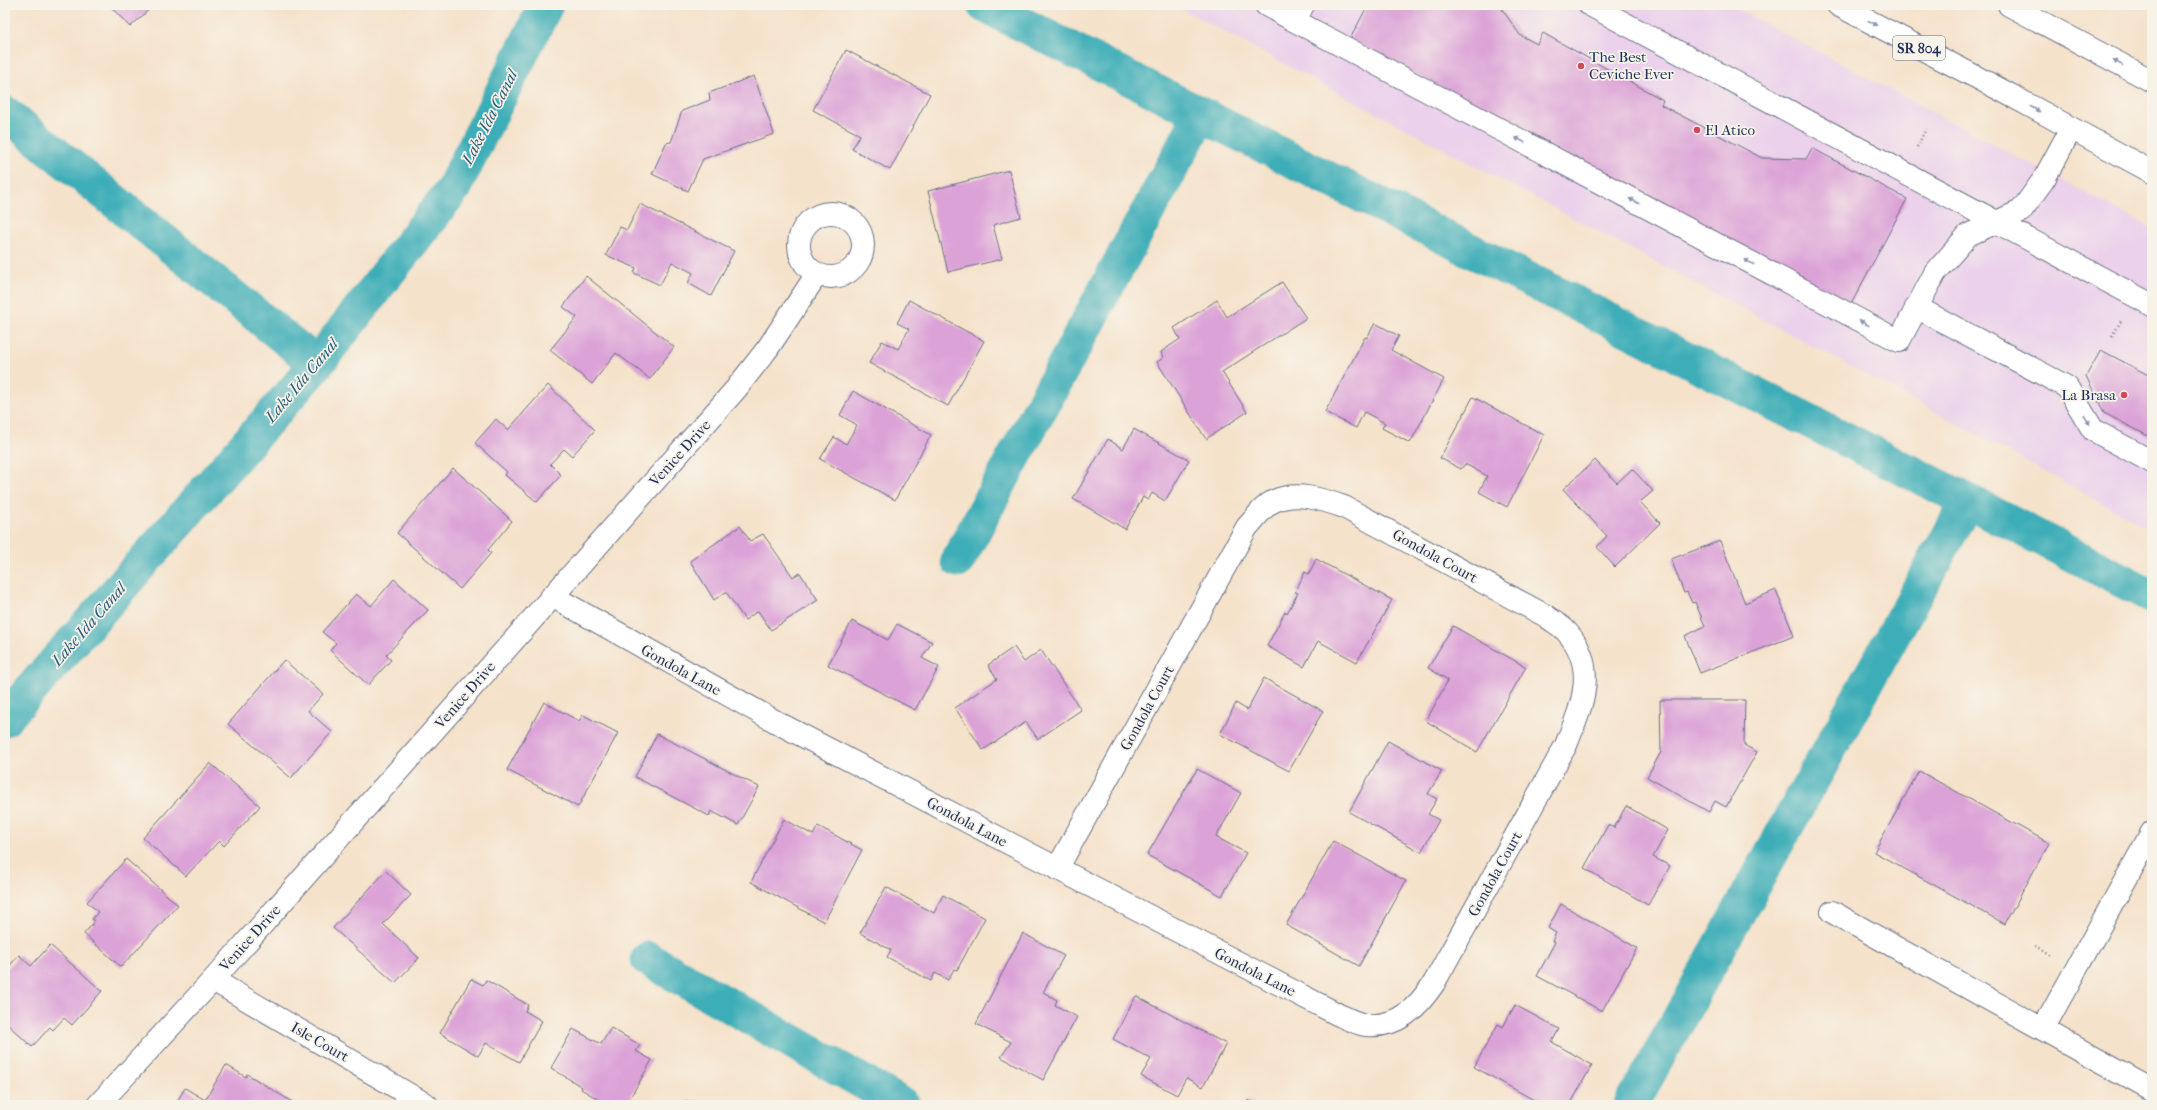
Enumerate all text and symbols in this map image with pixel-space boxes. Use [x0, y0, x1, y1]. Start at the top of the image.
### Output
one-way arrow [1867, 20, 1878, 26]
road number: SR 804 [1893, 36, 1945, 60]
place label: The Best Ceviche Ever [1589, 48, 1674, 83]
one-way arrow [2112, 60, 2123, 66]
marker: The Best Ceviche Ever [1576, 61, 1586, 71]
water label: Lake Ida Canal [457, 65, 522, 169]
one-way arrow [2029, 105, 2041, 112]
place label: El Atico [1705, 121, 1755, 139]
marker: El Atico [1692, 125, 1702, 135]
one-way arrow [1514, 137, 1525, 143]
one-way arrow [1629, 198, 1640, 204]
one-way arrow [1744, 258, 1755, 265]
one-way arrow [1858, 319, 1870, 326]
water label: Lake Ida Canal [260, 333, 343, 427]
place label: La Brasa [2061, 386, 2117, 404]
marker: La Brasa [2119, 390, 2129, 400]
one-way arrow [2084, 414, 2091, 426]
street label: Venice Drive [645, 416, 715, 491]
street label: Gondola Court [1389, 525, 1481, 587]
water label: Lake Ida Canal [47, 577, 131, 670]
street label: Gondola Lane [638, 641, 725, 700]
street label: Venice Drive [430, 657, 499, 733]
street label: Gondola Court [1116, 662, 1178, 754]
street label: Gondola Lane [924, 793, 1011, 851]
street label: Gondola Court [1464, 828, 1526, 920]
street label: Venice Drive [215, 901, 285, 976]
street label: Gondola Lane [1211, 944, 1299, 1000]
street label: Isle Court [288, 1018, 353, 1066]

